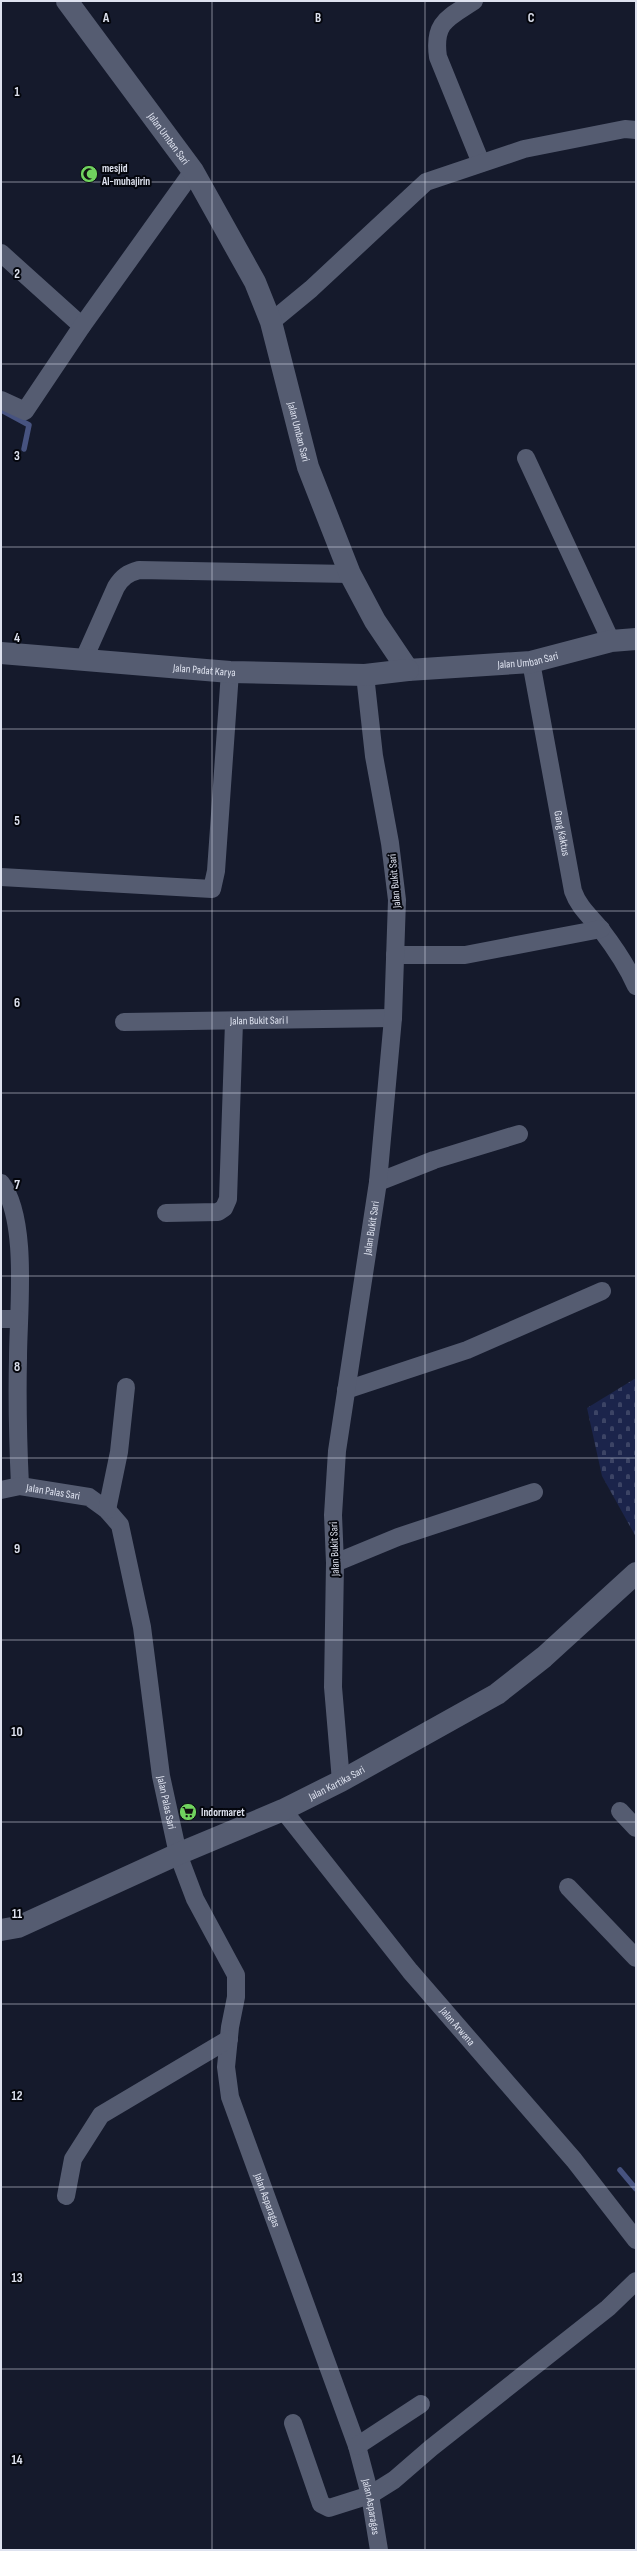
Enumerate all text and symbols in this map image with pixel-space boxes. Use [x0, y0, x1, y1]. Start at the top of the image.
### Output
text: A [102, 10, 110, 26]
text: B [315, 10, 321, 26]
text: C [528, 10, 535, 26]
text: 1 [14, 84, 20, 100]
street label: Jalan Umban Sari [144, 109, 192, 167]
place label: mesjid Al-muhajirin [101, 162, 150, 188]
mosque icon: mesjid Al-muhajirin [79, 164, 99, 184]
text: 2 [14, 266, 20, 282]
street label: Jalan Umban Sari [284, 400, 312, 463]
text: 3 [14, 448, 20, 464]
text: 4 [14, 630, 20, 646]
street label: Jalan Umban Sari [496, 649, 560, 671]
street label: Jalan Padat Karya [171, 661, 236, 679]
street label: Gang Kaktus [551, 810, 572, 857]
text: 5 [14, 813, 20, 829]
street label: Jalan Bukit Sari [386, 853, 403, 910]
text: 6 [14, 995, 20, 1011]
street label: Jalan Bukit Sari I [229, 1014, 288, 1027]
text: 7 [14, 1177, 20, 1193]
street label: Jalan Bukit Sari [361, 1200, 382, 1257]
text: 8 [14, 1359, 20, 1375]
street label: Jalan Palas Sari [24, 1481, 81, 1502]
street label: Jalan Bukit Sari [327, 1522, 342, 1577]
text: 9 [14, 1541, 20, 1557]
text: 10 [11, 1724, 23, 1740]
street label: Jalan Kartika Sari [306, 1763, 367, 1804]
street label: Jalan Palas Sari [154, 1774, 178, 1830]
supermarket icon: Indormaret [178, 1802, 198, 1822]
place label: Indormaret [201, 1806, 245, 1819]
text: 11 [12, 1906, 22, 1922]
street label: Jalan Arwana [437, 2004, 478, 2048]
text: 12 [12, 2088, 23, 2104]
street label: Jalan Asparagas [251, 2171, 283, 2229]
text: 13 [12, 2270, 23, 2286]
text: 14 [11, 2452, 23, 2468]
street label: Jalan Asparagas [359, 2476, 382, 2536]

